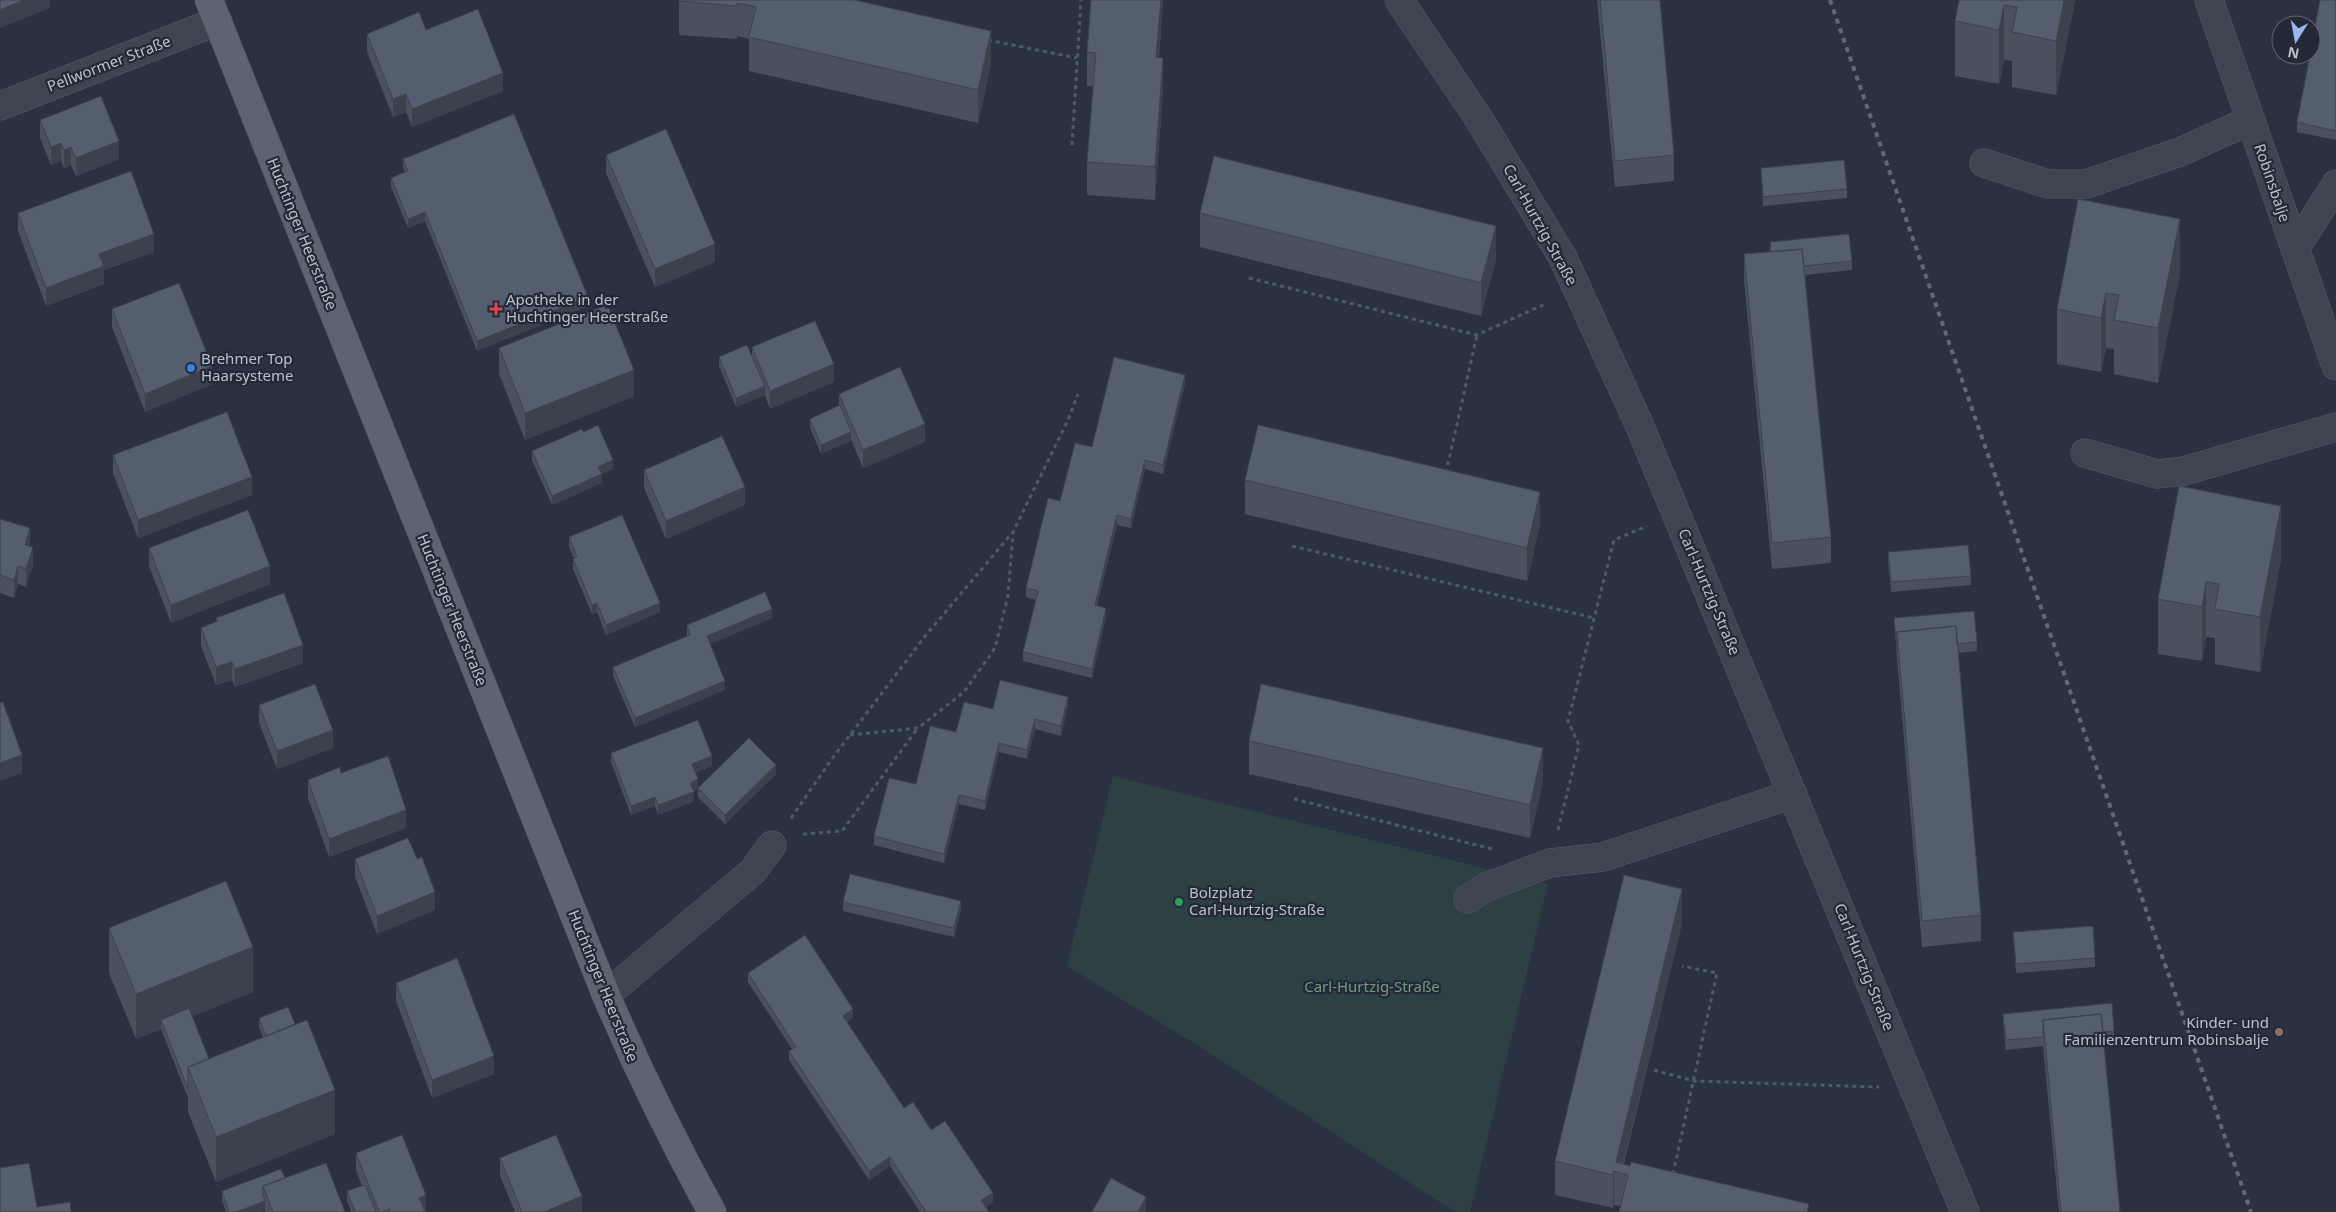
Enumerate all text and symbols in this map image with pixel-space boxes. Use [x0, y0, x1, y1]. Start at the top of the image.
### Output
north arrow [2271, 15, 2321, 65]
street label: Pellwormer Straße [44, 30, 173, 96]
text: N [2286, 43, 2301, 64]
street label: Robinsbalje [2250, 141, 2296, 225]
street label: Huchtinger Heerstraße [263, 155, 343, 313]
street label: Carl-Hurtzig-Straße [1499, 160, 1583, 289]
place label: Apotheke in der Huchtinger Heerstraße [506, 289, 668, 326]
marker: Apotheke in der Huchtinger Heerstraße [490, 303, 502, 315]
place label: Brehmer Top Haarsysteme [201, 348, 294, 385]
marker: Brehmer Top Haarsysteme [185, 362, 197, 374]
street label: Carl-Hurtzig-Straße [1674, 525, 1746, 658]
street label: Huchtinger Heerstraße [413, 531, 493, 689]
place label: Bolzplatz Carl-Hurtzig-Straße [1189, 882, 1325, 919]
marker: Bolzplatz Carl-Hurtzig-Straße [1173, 896, 1185, 908]
street label: Carl-Hurtzig-Straße [1830, 900, 1900, 1033]
street label: Huchtinger Heerstraße [564, 907, 644, 1065]
park label: Carl-Hurtzig-Straße [1304, 976, 1440, 996]
place label: Kinder- und Familienzentrum Robinsbalje [2064, 1012, 2269, 1049]
marker: Kinder- und Familienzentrum Robinsbalje [2273, 1026, 2285, 1038]

